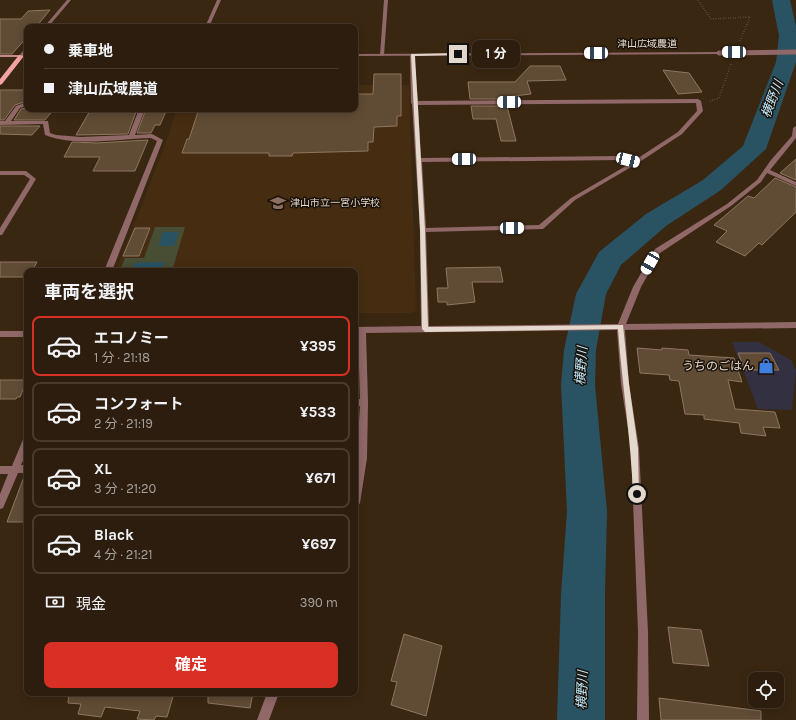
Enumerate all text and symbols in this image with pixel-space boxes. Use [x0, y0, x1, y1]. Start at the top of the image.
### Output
street label: 津山広域農道 [617, 38, 677, 50]
callout: 1 分 [472, 40, 520, 68]
text: 乗車地 [68, 42, 113, 60]
route end [449, 45, 467, 63]
text: 1 分 [486, 46, 506, 61]
car [722, 46, 746, 58]
car [584, 47, 608, 59]
water label: 横野川 [758, 76, 787, 120]
text: 津山広域農道 [68, 80, 158, 98]
car [497, 96, 521, 108]
car [615, 151, 641, 169]
car [452, 153, 476, 165]
school or university icon: 津山市立一宮小学校 [269, 194, 287, 212]
place label: 津山市立一宮小学校 [290, 197, 380, 209]
car [500, 222, 524, 234]
car [639, 250, 661, 276]
text: 車両を選択 [44, 281, 134, 303]
icon: car [46, 328, 82, 364]
text: エコノミー [94, 329, 169, 347]
text: ¥395 [300, 337, 336, 355]
water label: 横野川 [572, 344, 590, 386]
text: 1 分 · 21:18 [94, 350, 150, 365]
shop icon: うちのごはん [757, 357, 775, 375]
place label: うちのごはん [682, 359, 754, 373]
icon: car [46, 394, 82, 430]
text: コンフォート [94, 395, 184, 413]
text: ¥533 [300, 403, 336, 421]
text: 2 分 · 21:19 [94, 416, 153, 431]
icon: car [46, 460, 82, 496]
text: XL [94, 460, 112, 478]
text: ¥671 [305, 469, 336, 487]
text: 3 分 · 21:20 [94, 481, 156, 496]
route start [628, 485, 646, 503]
icon: car [46, 526, 82, 562]
text: Black [94, 526, 134, 544]
text: ¥697 [301, 535, 336, 553]
text: 4 分 · 21:21 [94, 547, 153, 562]
icon: cash [44, 591, 66, 613]
text: 現金 [76, 595, 106, 613]
text: 390 m [300, 595, 338, 610]
button: 確定 [44, 642, 338, 688]
water label: 横野川 [574, 668, 590, 710]
map controls [748, 672, 784, 708]
button: locate [748, 672, 784, 708]

